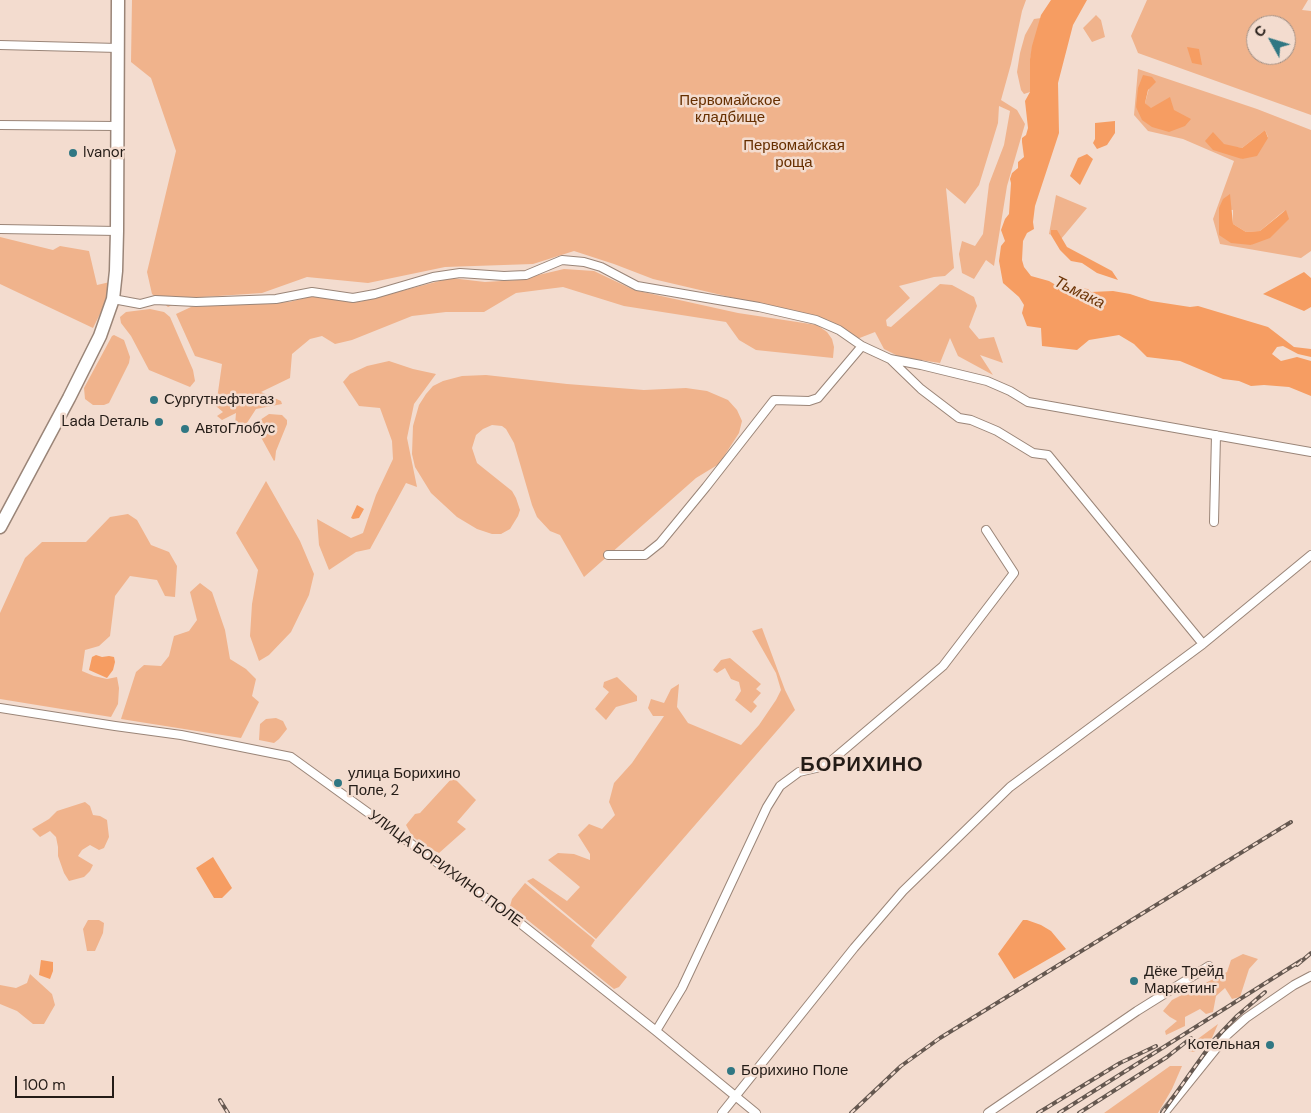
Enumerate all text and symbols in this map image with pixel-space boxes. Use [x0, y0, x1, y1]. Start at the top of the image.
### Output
north arrow [1246, 15, 1296, 65]
text: С [1250, 22, 1270, 41]
park label: Первомайское кладбище [679, 92, 781, 127]
park label: Первомайская роща [743, 137, 845, 172]
place label: Ivanor [83, 144, 125, 162]
marker: Ivanor [67, 147, 79, 159]
water label: Тьмака [1051, 273, 1107, 313]
place label: Сургутнефтегаз [164, 391, 274, 409]
marker: Сургутнефтегаз [148, 394, 160, 406]
place label: Lada Dеталь [62, 413, 149, 431]
marker: Lada Dеталь [153, 416, 165, 428]
place label: АвтоГлобус [195, 420, 275, 438]
marker: АвтоГлобус [179, 423, 191, 435]
district label: БОРИХИНО [799, 754, 925, 778]
place label: улица Борихино Поле, 2 [348, 765, 461, 800]
marker: улица Борихино Поле, 2 [332, 777, 344, 789]
street label: УЛИЦА БОРИХИНО ПОЛЕ [364, 807, 526, 931]
place label: Дёке Трейд Маркетинг [1144, 963, 1224, 998]
marker: Дёке Трейд Маркетинг [1128, 975, 1140, 987]
place label: Котельная [1187, 1036, 1260, 1054]
marker: Котельная [1264, 1039, 1276, 1051]
place label: Борихино Поле [741, 1062, 848, 1080]
marker: Борихино Поле [725, 1065, 737, 1077]
scale bar [18, 1066, 116, 1098]
text: 100 m [23, 1075, 66, 1095]

